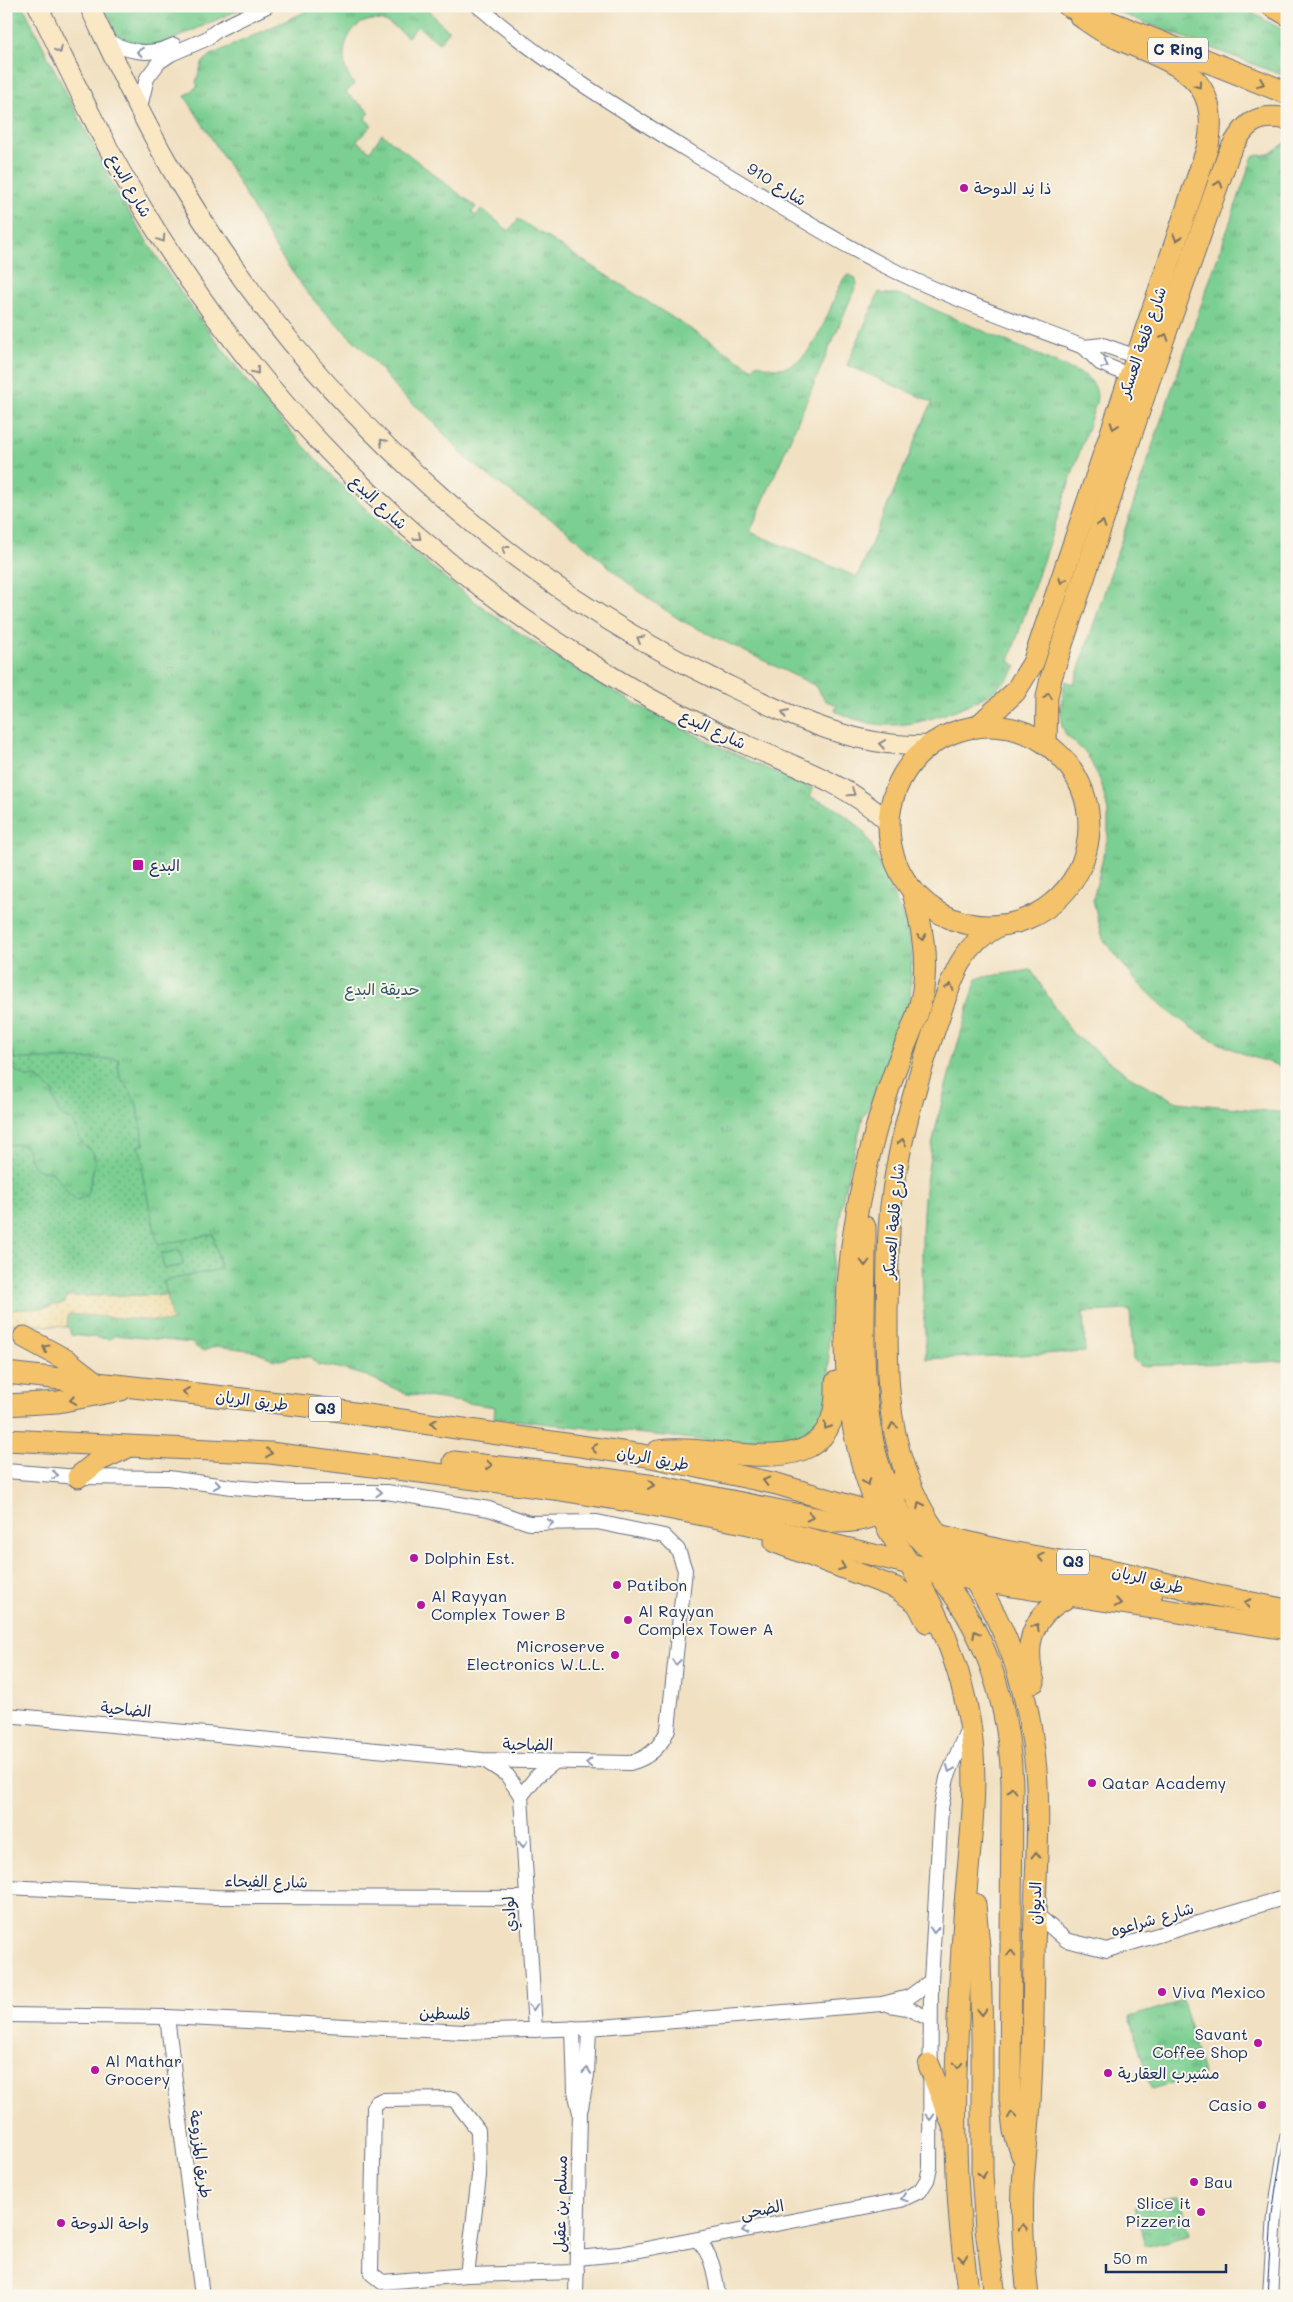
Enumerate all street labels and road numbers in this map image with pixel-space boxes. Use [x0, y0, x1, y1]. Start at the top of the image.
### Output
road number: C Ring [1148, 38, 1208, 62]
street label: شارع البدع [102, 149, 157, 222]
street label: شارع 910 [743, 157, 811, 212]
street label: شارع قلعة العسكر [1112, 284, 1172, 403]
street label: شارع البدع [345, 470, 412, 535]
street label: شارع البدع [676, 704, 750, 755]
street label: شارع قلعة العسكر [877, 1162, 910, 1282]
street label: طريق الريان [214, 1385, 290, 1414]
road number: Q3 [309, 1396, 341, 1422]
street label: طريق الريان [615, 1441, 691, 1474]
road number: Q3 [1057, 1550, 1089, 1574]
street label: طريق الريان [1110, 1559, 1186, 1598]
street label: الضاحية [100, 1696, 152, 1721]
street label: الضاحية [503, 1733, 553, 1754]
street label: شارع الفيحاء [224, 1869, 308, 1894]
street label: الديوان [1024, 1881, 1046, 1925]
street label: لوادي [497, 1895, 522, 1933]
street label: شارع شراعوه [1108, 1897, 1197, 1942]
street label: فلسطين [419, 2001, 471, 2024]
street label: طريق المزروعة [186, 2109, 217, 2199]
street label: مسلم بن عقيل [548, 2155, 574, 2253]
street label: الضحى [738, 2194, 786, 2224]

